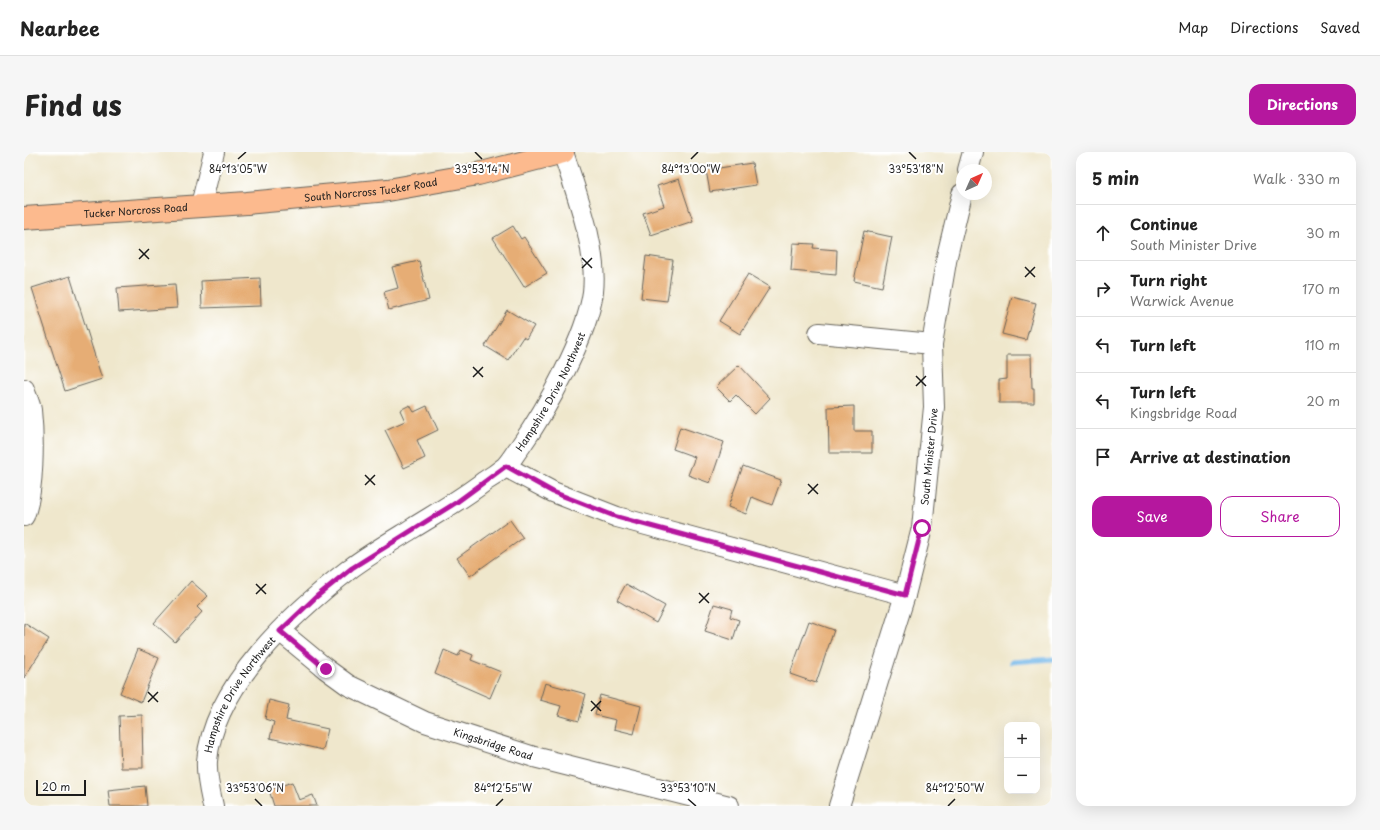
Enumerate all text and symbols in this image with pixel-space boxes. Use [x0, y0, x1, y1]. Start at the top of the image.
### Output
text: Nearbee [20, 14, 100, 42]
text: Map [1178, 17, 1208, 38]
text: Directions [1230, 17, 1298, 38]
text: Saved [1320, 17, 1360, 38]
text: Find us [24, 83, 122, 126]
button: Directions [1249, 84, 1356, 125]
text: 84°13'05"W [209, 161, 268, 176]
text: 33°53'14"N [454, 161, 510, 176]
text: 84°13'00"W [661, 161, 721, 176]
text: 33°53'18"N [888, 161, 944, 176]
north arrow [956, 164, 992, 200]
text: 5 min [1092, 165, 1139, 191]
text: Walk · 330 m [1253, 169, 1340, 188]
street label: South Norcross Tucker Road [303, 173, 439, 205]
street label: Tucker Norcross Road [83, 199, 188, 221]
text: Continue [1130, 212, 1198, 235]
icon: ahead [1092, 222, 1114, 244]
text: 30 m [1306, 223, 1340, 242]
text: South Minister Drive [1130, 235, 1257, 254]
text: Turn right [1130, 268, 1207, 291]
icon: right [1092, 278, 1114, 300]
text: 170 m [1302, 279, 1340, 298]
text: Warwick Avenue [1130, 291, 1234, 310]
street label: Hampshire Drive Northwest [511, 330, 588, 454]
text: Turn left [1130, 333, 1196, 356]
icon: left [1092, 334, 1114, 356]
text: 110 m [1305, 335, 1340, 354]
text: Turn left [1130, 380, 1196, 403]
icon: left [1092, 390, 1114, 412]
text: 20 m [1306, 391, 1340, 410]
text: Kingsbridge Road [1130, 403, 1237, 422]
street label: South Minister Drive [916, 407, 941, 506]
text: Arrive at destination [1130, 445, 1291, 468]
icon: arrive [1092, 446, 1114, 468]
button: Save [1092, 496, 1212, 537]
button: Share [1220, 496, 1340, 537]
route start [913, 519, 931, 537]
street label: Hampshire Drive Northwest [200, 632, 278, 754]
route end [317, 660, 335, 678]
map controls [1004, 722, 1040, 794]
button: + [1004, 722, 1040, 758]
street label: Kingsbridge Road [452, 724, 535, 763]
button: − [1004, 758, 1040, 794]
scale bar [36, 778, 86, 797]
text: 20 m [42, 778, 70, 795]
text: 33°53'06"N [226, 780, 284, 795]
text: 84°12'55"W [474, 780, 533, 795]
text: 33°53'10"N [660, 780, 716, 795]
text: 84°12'50"W [926, 780, 985, 795]

